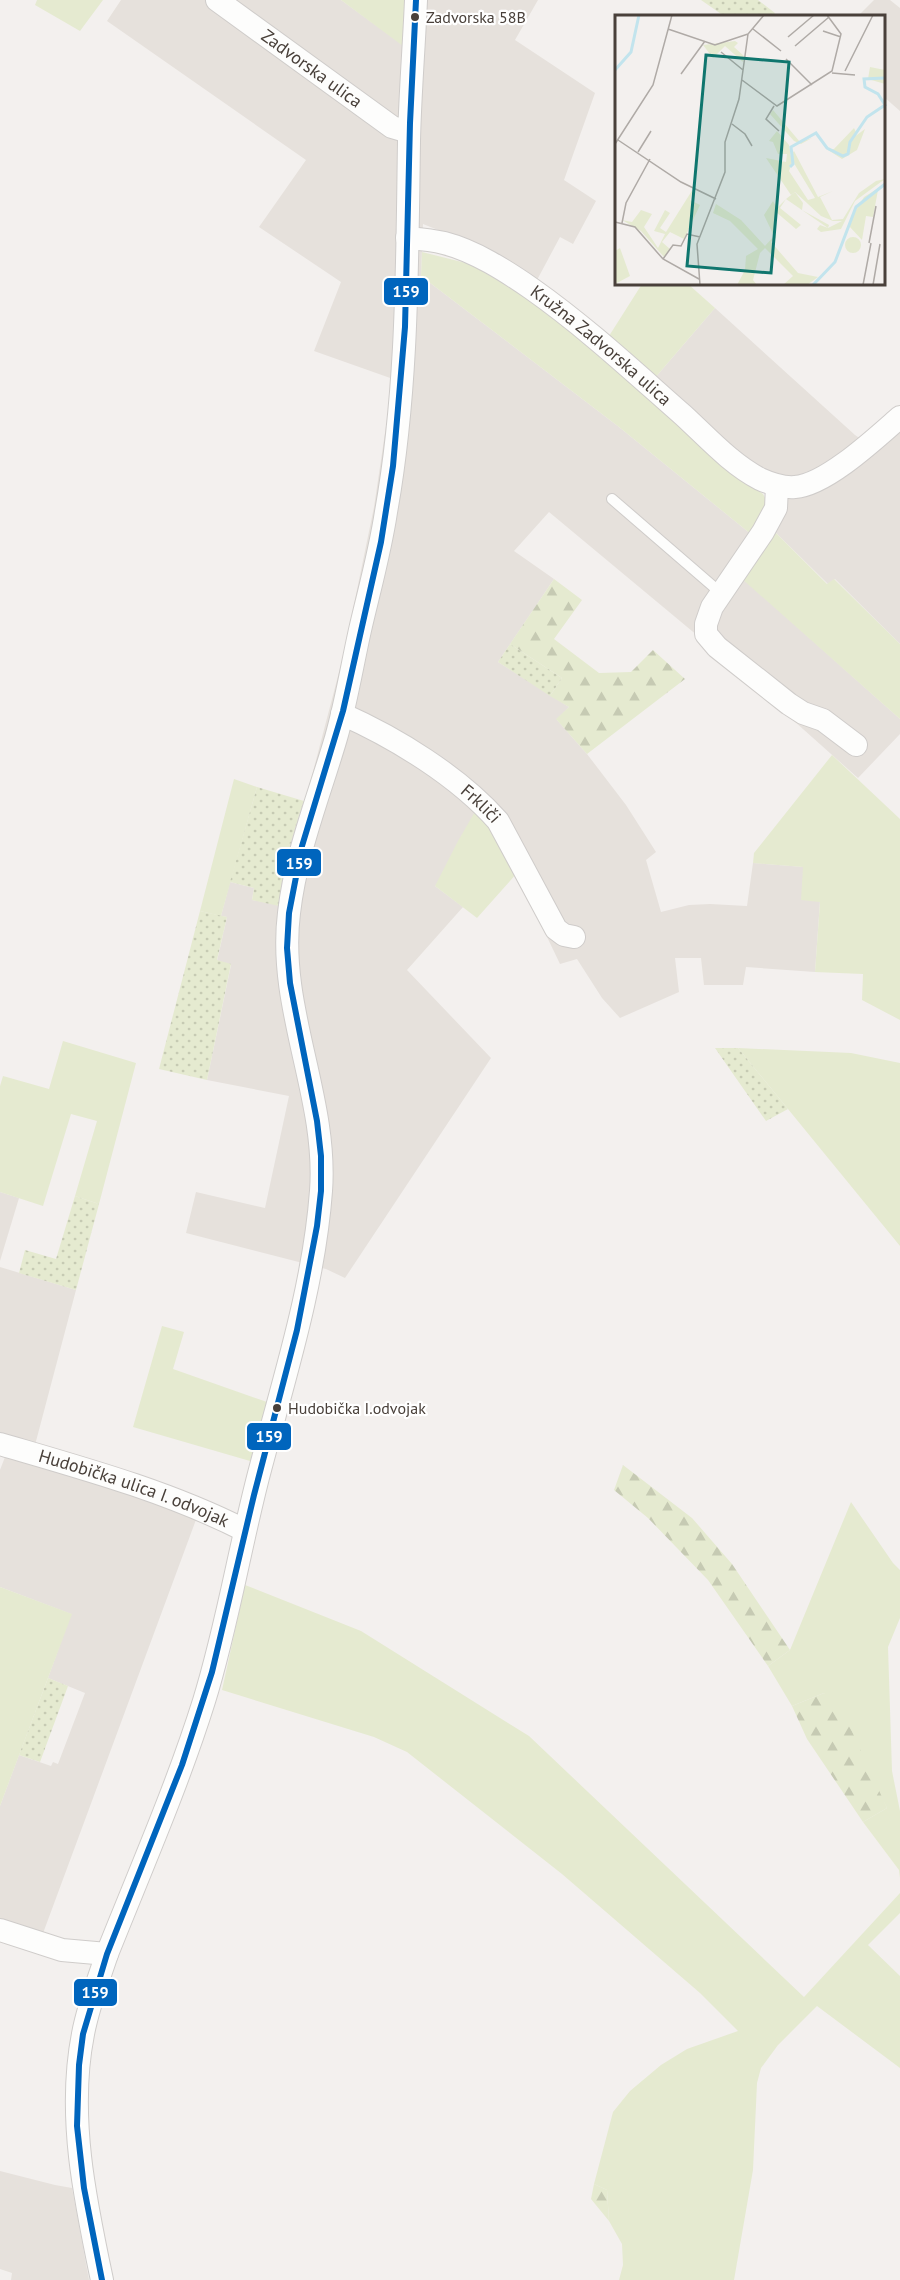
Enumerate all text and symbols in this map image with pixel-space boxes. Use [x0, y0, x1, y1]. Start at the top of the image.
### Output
place label: Zadvorska 58B [426, 7, 526, 27]
marker: Zadvorska 58B [409, 11, 421, 23]
inset map [615, 15, 885, 285]
street label: Zadvorska ulica [257, 24, 367, 113]
line badge: 159 [383, 277, 429, 306]
street label: Kružna Zadvorska ulica [526, 280, 676, 410]
text: 159 [392, 281, 420, 301]
street label: Frkliči [456, 779, 506, 828]
line badge: 159 [276, 848, 322, 877]
text: 159 [285, 853, 313, 873]
place label: Hudobička I.odvojak [288, 1398, 426, 1418]
marker: Hudobička I.odvojak [271, 1402, 283, 1414]
line badge: 159 [246, 1422, 292, 1451]
text: 159 [255, 1426, 283, 1446]
street label: Hudobička ulica I. odvojak [36, 1444, 233, 1532]
line badge: 159 [73, 1978, 118, 2007]
text: 159 [81, 1982, 109, 2002]

